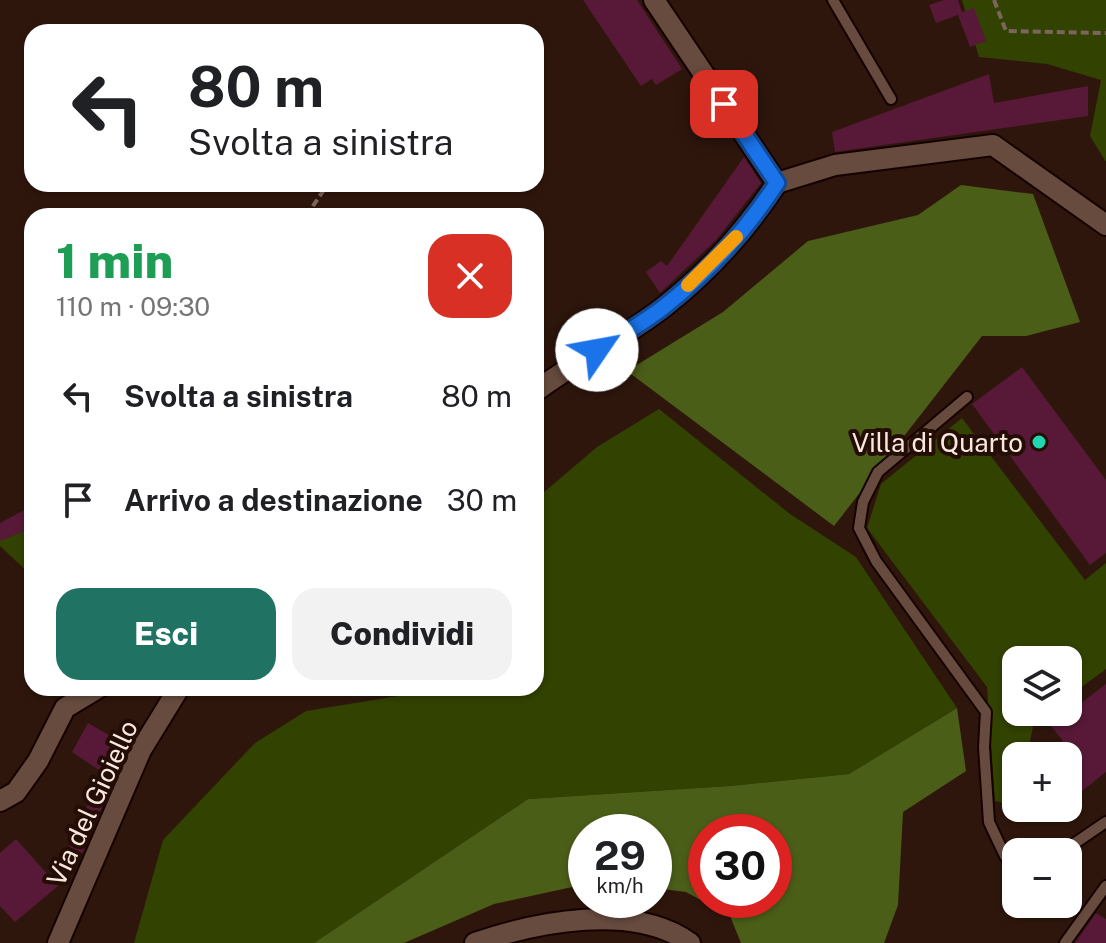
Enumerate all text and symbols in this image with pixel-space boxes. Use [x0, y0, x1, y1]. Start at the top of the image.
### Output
text: 80 m [188, 54, 324, 120]
icon: left [56, 56, 160, 160]
pin [690, 70, 758, 138]
icon: arrive [702, 82, 746, 126]
text: Svolta a sinistra [188, 121, 453, 163]
text: 1 min [56, 232, 173, 289]
button: close [428, 234, 512, 318]
text: 110 m · 09:30 [56, 291, 210, 322]
position arrow [555, 308, 639, 392]
icon: left [56, 374, 100, 418]
text: Svolta a sinistra [124, 378, 353, 414]
text: 80 m [441, 378, 512, 414]
place label: Villa di Quarto [852, 427, 1023, 458]
marker: Villa di Quarto [1030, 433, 1048, 451]
icon: arrive [56, 478, 100, 522]
text: Arrivo a destinazione [124, 482, 423, 518]
text: 30 m [447, 482, 517, 518]
button: Esci [56, 588, 276, 680]
button: Condividi [292, 588, 512, 680]
map controls [1002, 646, 1082, 918]
button: layers [1002, 646, 1082, 726]
street label: Via del Gioiello [40, 715, 144, 891]
button: + [1002, 742, 1082, 822]
speed limit sign: 30 [688, 814, 792, 918]
text: 29 [594, 832, 646, 879]
button: − [1002, 838, 1082, 918]
text: km/h [596, 874, 644, 898]

